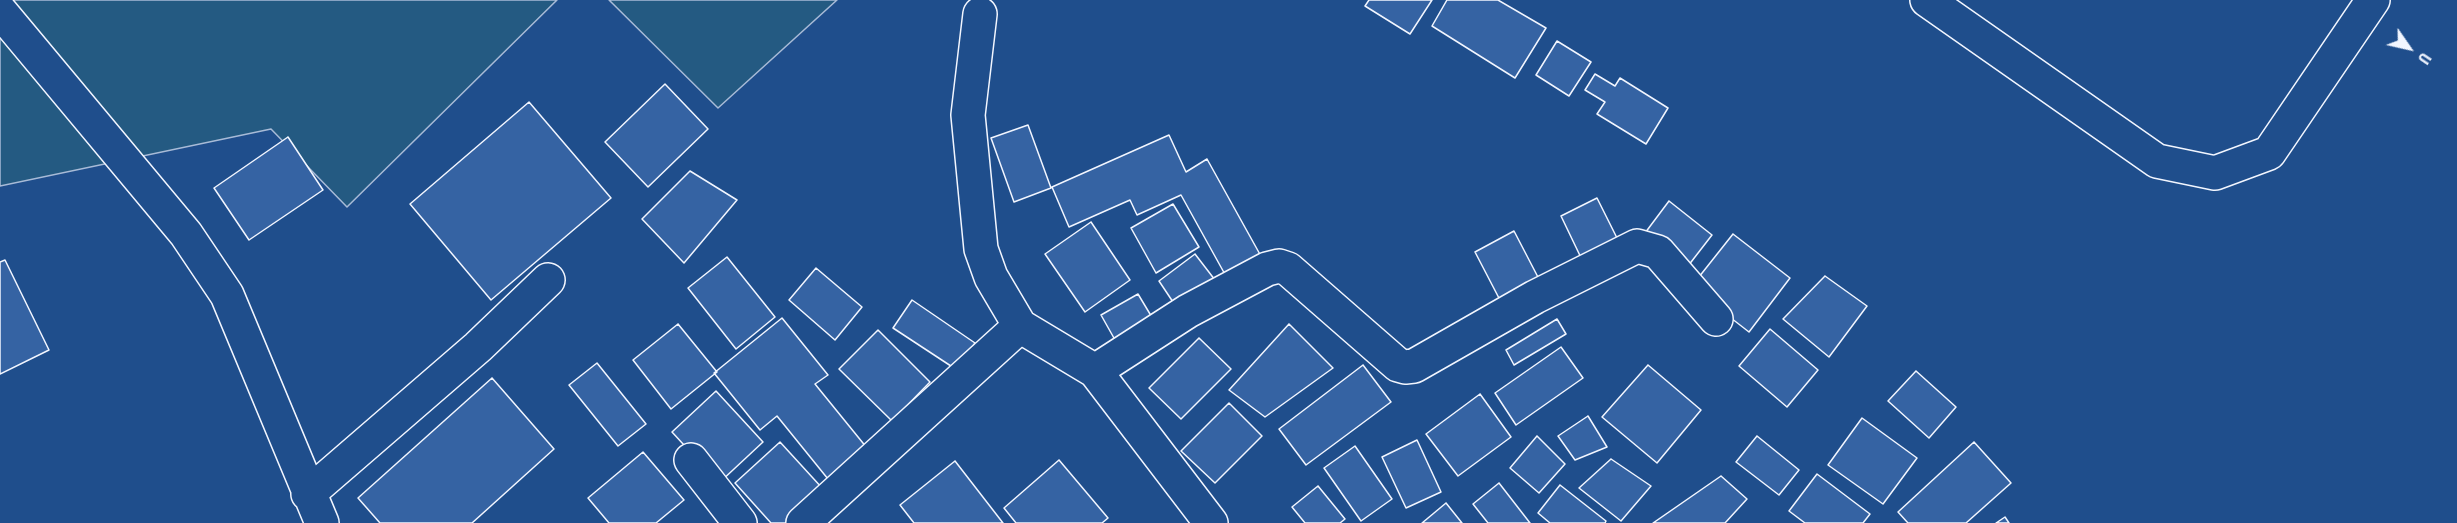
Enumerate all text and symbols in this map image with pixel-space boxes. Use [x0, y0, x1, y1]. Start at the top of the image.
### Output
north arrow [2379, 18, 2439, 78]
text: U [2414, 49, 2435, 67]

